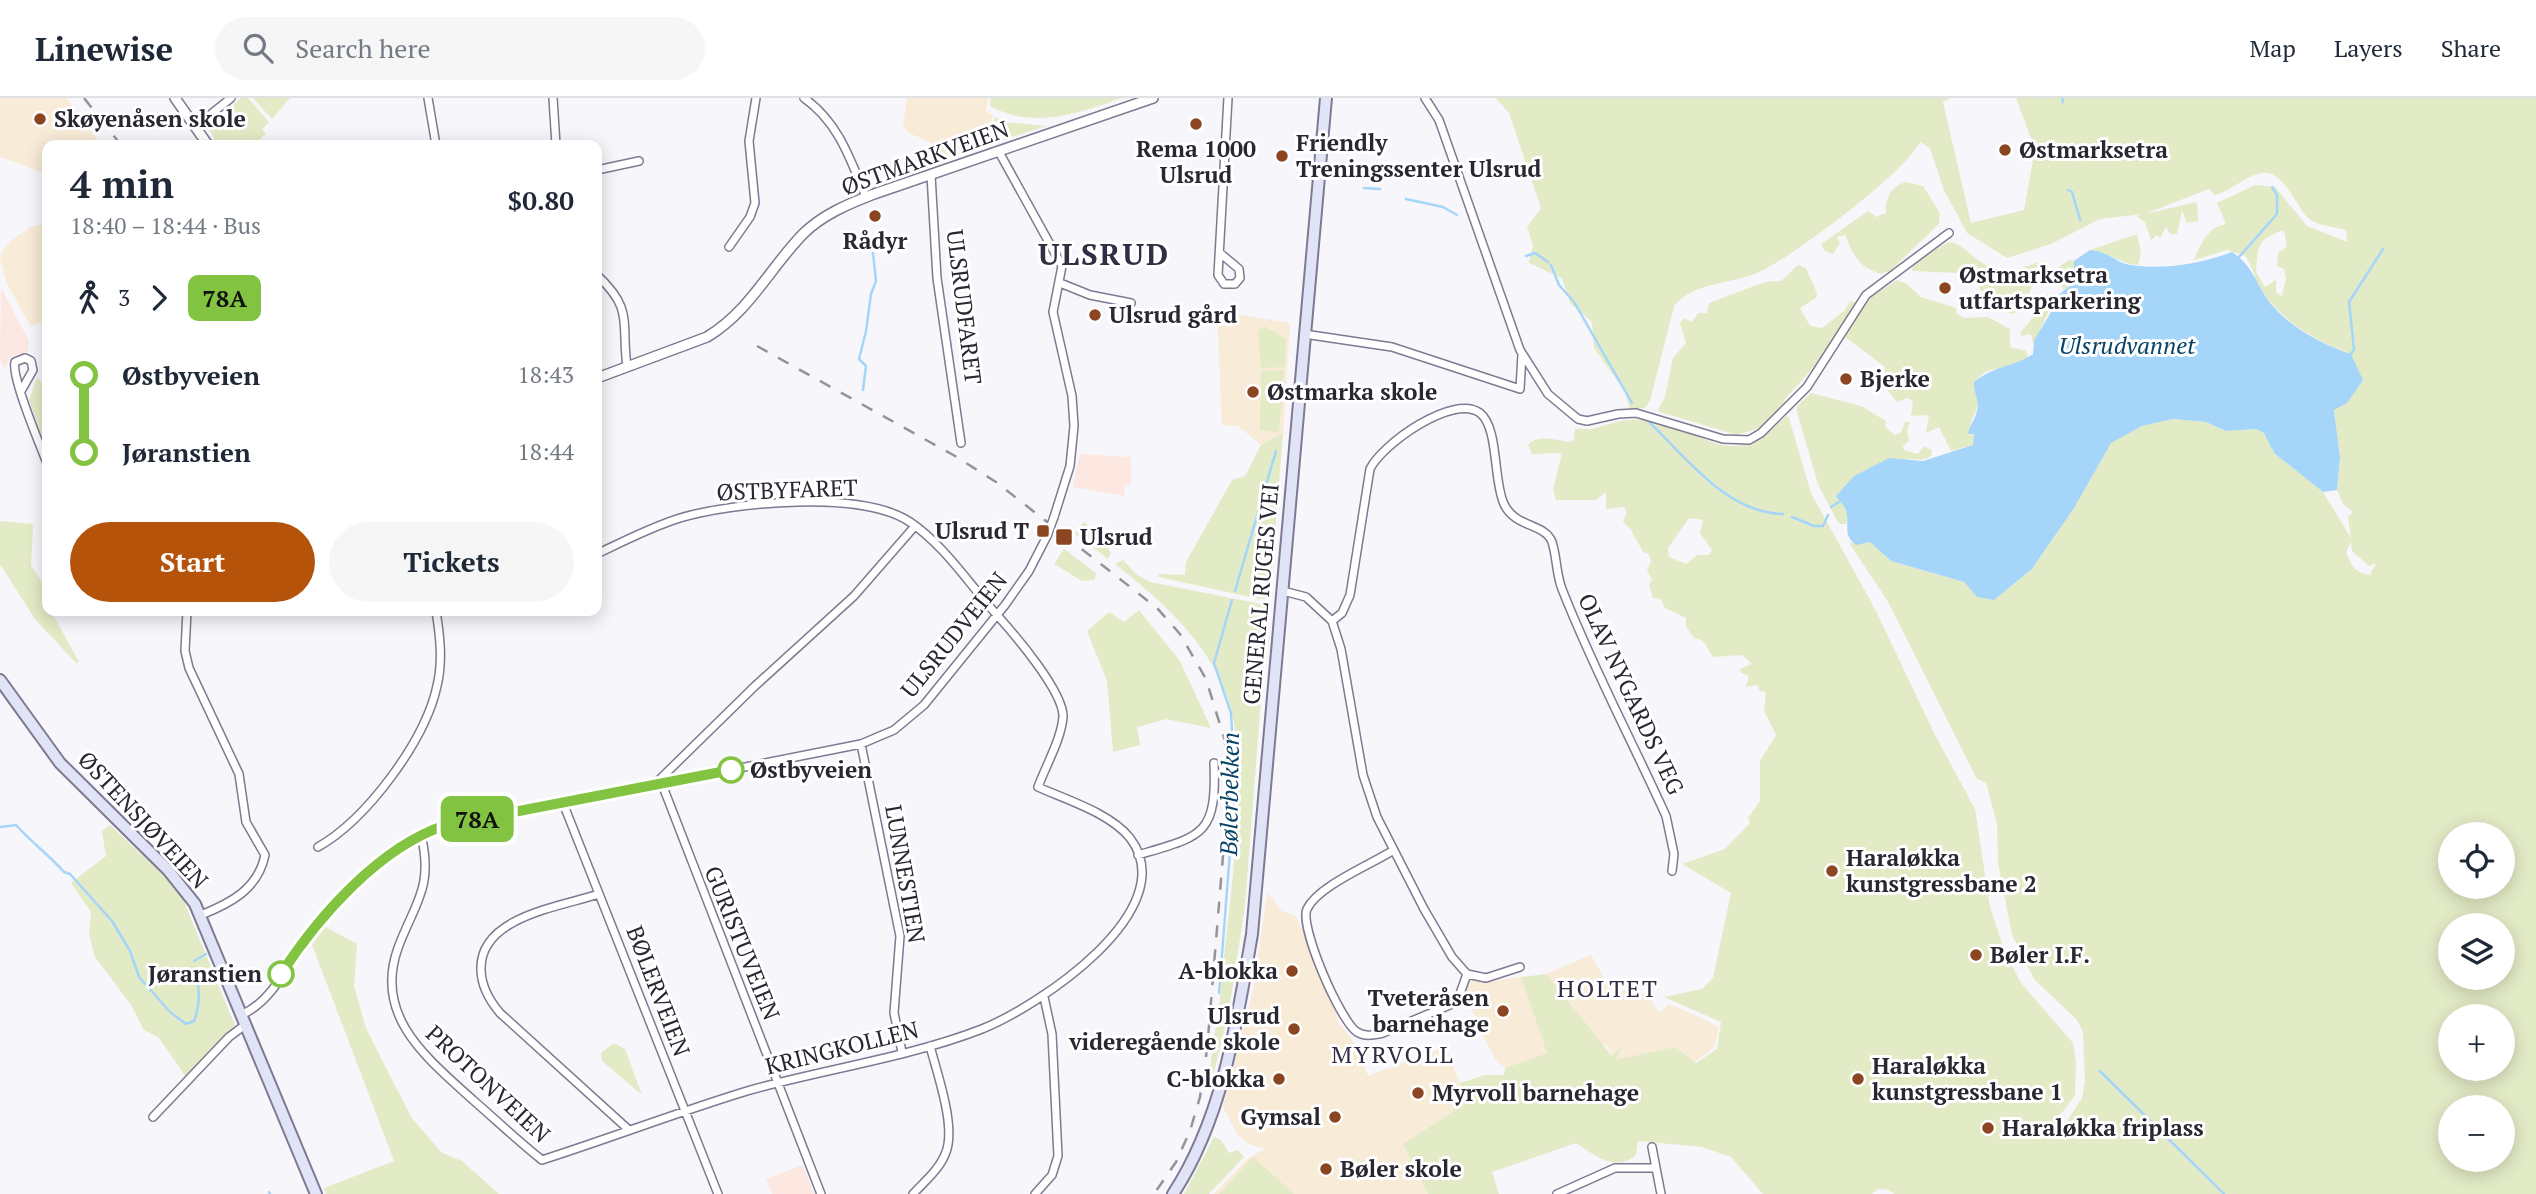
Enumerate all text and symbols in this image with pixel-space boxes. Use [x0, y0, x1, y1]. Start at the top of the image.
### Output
search box [215, 17, 705, 80]
text: Linewise [35, 27, 173, 70]
icon: search [239, 29, 277, 67]
text: Search here [295, 31, 430, 65]
text: Map [2249, 32, 2296, 64]
text: Layers [2334, 32, 2403, 64]
text: Share [2441, 32, 2501, 64]
place label: Skøyenåsen skole [54, 103, 246, 134]
marker: Skøyenåsen skole [32, 111, 48, 127]
street label: ØSTMARKVEIEN [837, 113, 1013, 202]
marker: Rema 1000 Ulsrud [1188, 116, 1204, 132]
place label: Friendly Treningssenter Ulsrud [1296, 127, 1541, 184]
place label: Rema 1000 Ulsrud [1136, 133, 1256, 190]
place label: Østmarksetra [2019, 134, 2168, 165]
marker: Østmarksetra [1997, 142, 2013, 158]
marker: Friendly Treningssenter Ulsrud [1274, 148, 1290, 164]
text: 4 min [70, 159, 174, 209]
text: $0.80 [508, 183, 574, 217]
marker: Rådyr [867, 208, 883, 224]
text: 18:40 – 18:44 · Bus [70, 210, 261, 241]
place label: Rådyr [843, 225, 907, 256]
street label: ULSRUDFARET [940, 228, 989, 386]
district label: ULSRUD [1038, 234, 1170, 274]
place label: Østmarksetra utfartsparkering [1959, 259, 2142, 316]
icon: walk [70, 279, 108, 317]
icon: forward [140, 279, 178, 317]
marker: Østmarksetra utfartsparkering [1937, 280, 1953, 296]
text: 3 [118, 282, 130, 313]
text: 78A [202, 282, 247, 314]
place label: Ulsrud gård [1109, 299, 1237, 330]
marker: Ulsrud gård [1087, 307, 1103, 323]
water label: Ulsrudvannet [2059, 329, 2196, 361]
text: Østbyveien [122, 358, 260, 392]
text: 18:43 [517, 359, 574, 390]
place label: Bjerke [1860, 363, 1930, 394]
marker: Bjerke [1838, 371, 1854, 387]
place label: Østmarka skole [1267, 376, 1437, 407]
marker: Østmarka skole [1245, 384, 1261, 400]
text: Jøranstien [122, 435, 251, 469]
text: 18:44 [517, 436, 574, 467]
street label: ØSTBYFARET [716, 472, 858, 507]
street label: GENERAL RUGES VEI [1235, 482, 1286, 706]
place label: Ulsrud T [935, 515, 1029, 546]
place label: Ulsrud [1080, 521, 1153, 552]
button: Start [70, 522, 315, 602]
button: Tickets [329, 522, 574, 602]
marker: Ulsrud T [1035, 523, 1051, 539]
marker: Ulsrud [1054, 527, 1074, 547]
street label: ULSRUDVEIEN [893, 565, 1014, 704]
street label: OLAV NYGARDS VEG [1571, 588, 1692, 800]
water label: Bølerbekken [1212, 732, 1246, 857]
street label: ØSTENSJØVEIEN [72, 744, 215, 895]
place label: Østbyveien [750, 754, 872, 785]
marker: Østbyveien [718, 757, 744, 783]
line badge: 78A [437, 796, 517, 842]
street label: LUNNESTIEN [878, 802, 933, 946]
text: 78A [455, 803, 499, 835]
map controls [2438, 822, 2515, 1172]
button: locate [2438, 822, 2515, 899]
place label: Haraløkka kunstgressbane 2 [1846, 842, 2037, 899]
street label: GURISTUVEIEN [697, 861, 788, 1025]
marker: Haraløkka kunstgressbane 2 [1824, 863, 1840, 879]
button: layers [2438, 913, 2515, 990]
street label: BØLERVEIEN [619, 921, 698, 1061]
place label: Bøler I.F. [1990, 939, 2090, 970]
marker: Bøler I.F. [1968, 947, 1984, 963]
place label: A-blokka [1178, 955, 1278, 986]
place label: Jøranstien [148, 958, 262, 989]
marker: Jøranstien [268, 961, 294, 987]
marker: A-blokka [1284, 963, 1300, 979]
district label: HOLTET [1557, 972, 1659, 1004]
place label: Tveteråsen barnehage [1367, 982, 1489, 1039]
place label: Ulsrud videregående skole [1068, 1000, 1280, 1057]
marker: Tveteråsen barnehage [1495, 1003, 1511, 1019]
button: + [2438, 1004, 2515, 1081]
street label: KRINGKOLLEN [762, 1013, 922, 1082]
street label: PROTONVEIEN [420, 1018, 557, 1149]
marker: Ulsrud videregående skole [1286, 1021, 1302, 1037]
district label: MYRVOLL [1331, 1038, 1455, 1070]
place label: Haraløkka kunstgressbane 1 [1872, 1050, 2063, 1107]
place label: C-blokka [1167, 1063, 1265, 1094]
marker: C-blokka [1271, 1071, 1287, 1087]
marker: Haraløkka kunstgressbane 1 [1850, 1071, 1866, 1087]
place label: Myrvoll barnehage [1432, 1077, 1639, 1108]
marker: Myrvoll barnehage [1410, 1085, 1426, 1101]
button: − [2438, 1095, 2515, 1172]
place label: Gymsal [1240, 1101, 1321, 1132]
marker: Gymsal [1327, 1109, 1343, 1125]
place label: Haraløkka friplass [2002, 1112, 2204, 1143]
marker: Haraløkka friplass [1980, 1120, 1996, 1136]
place label: Bøler skole [1340, 1153, 1462, 1184]
marker: Bøler skole [1318, 1161, 1334, 1177]

